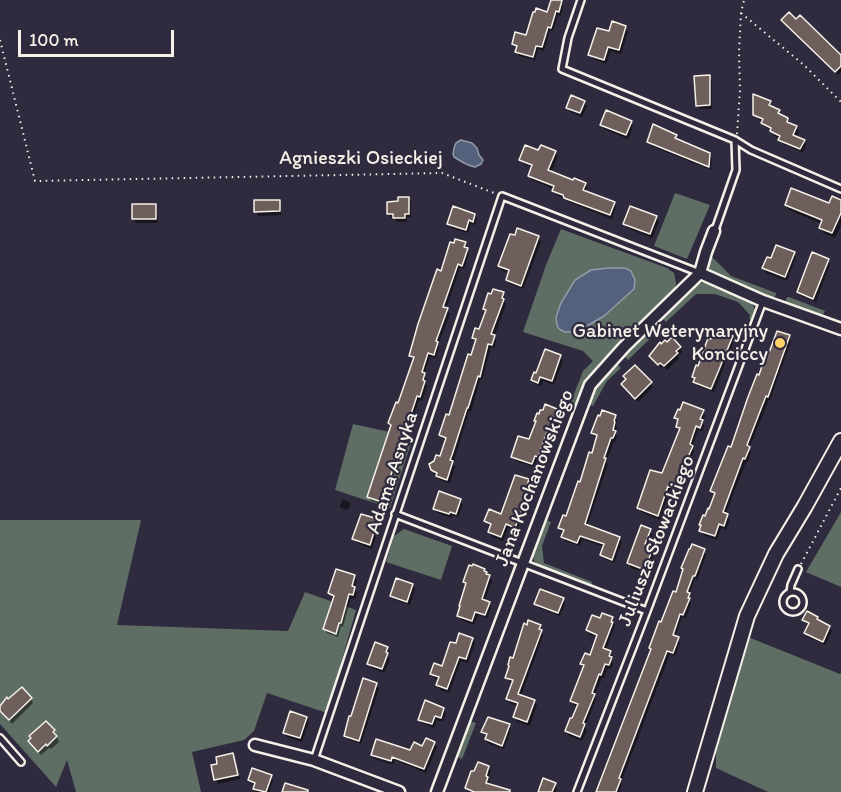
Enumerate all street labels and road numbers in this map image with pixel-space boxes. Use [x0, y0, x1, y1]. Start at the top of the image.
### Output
street label: Agnieszki Osieckiej [279, 147, 443, 171]
street label: Jana Kochanowskiego [490, 386, 580, 570]
street label: Adama Asnyka [362, 409, 424, 537]
street label: Juliusza Słowackiego [613, 452, 701, 630]

